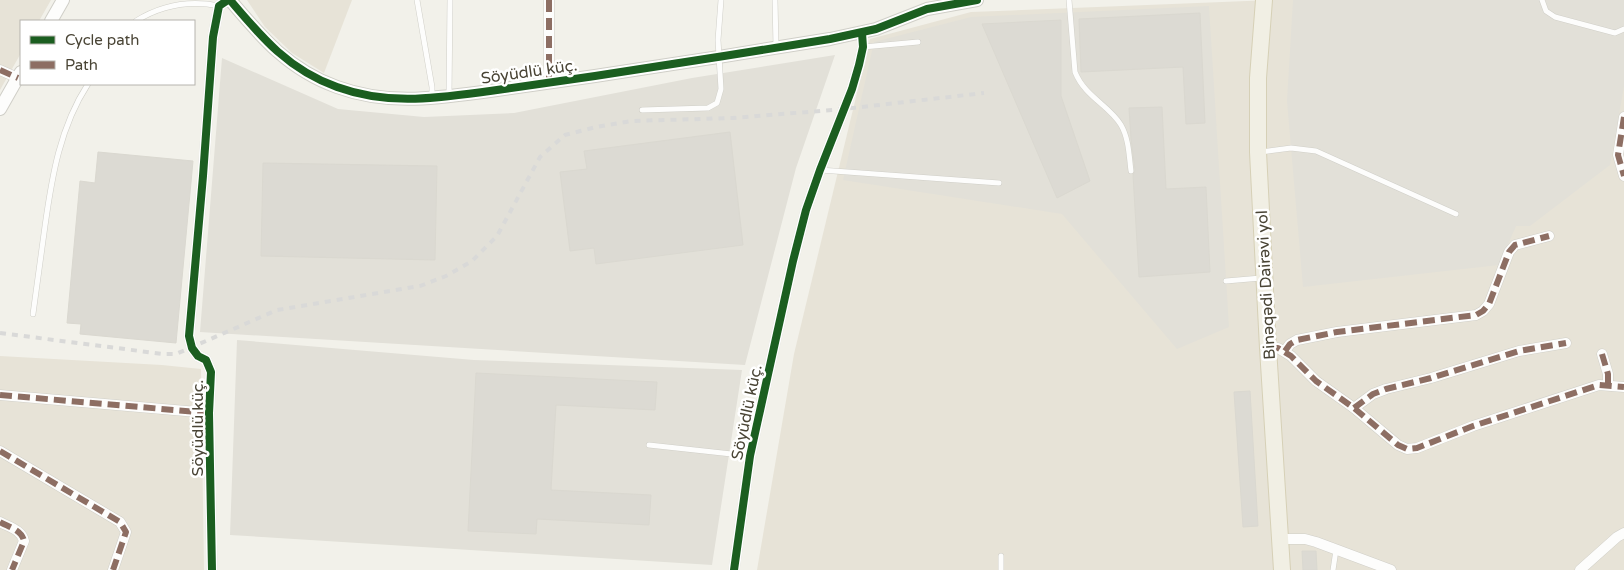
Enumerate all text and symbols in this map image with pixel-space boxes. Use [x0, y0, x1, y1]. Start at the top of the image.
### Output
legend [20, 20, 195, 85]
text: Cycle path [65, 31, 139, 49]
street label: Söyüdlü küç. [480, 55, 579, 89]
text: Path [65, 56, 98, 74]
street label: Binəqədi Dairəvi yol [1252, 210, 1280, 360]
street label: Söyüdlü küç. [727, 363, 767, 462]
street label: Söyüdlü küç. [188, 380, 208, 476]

